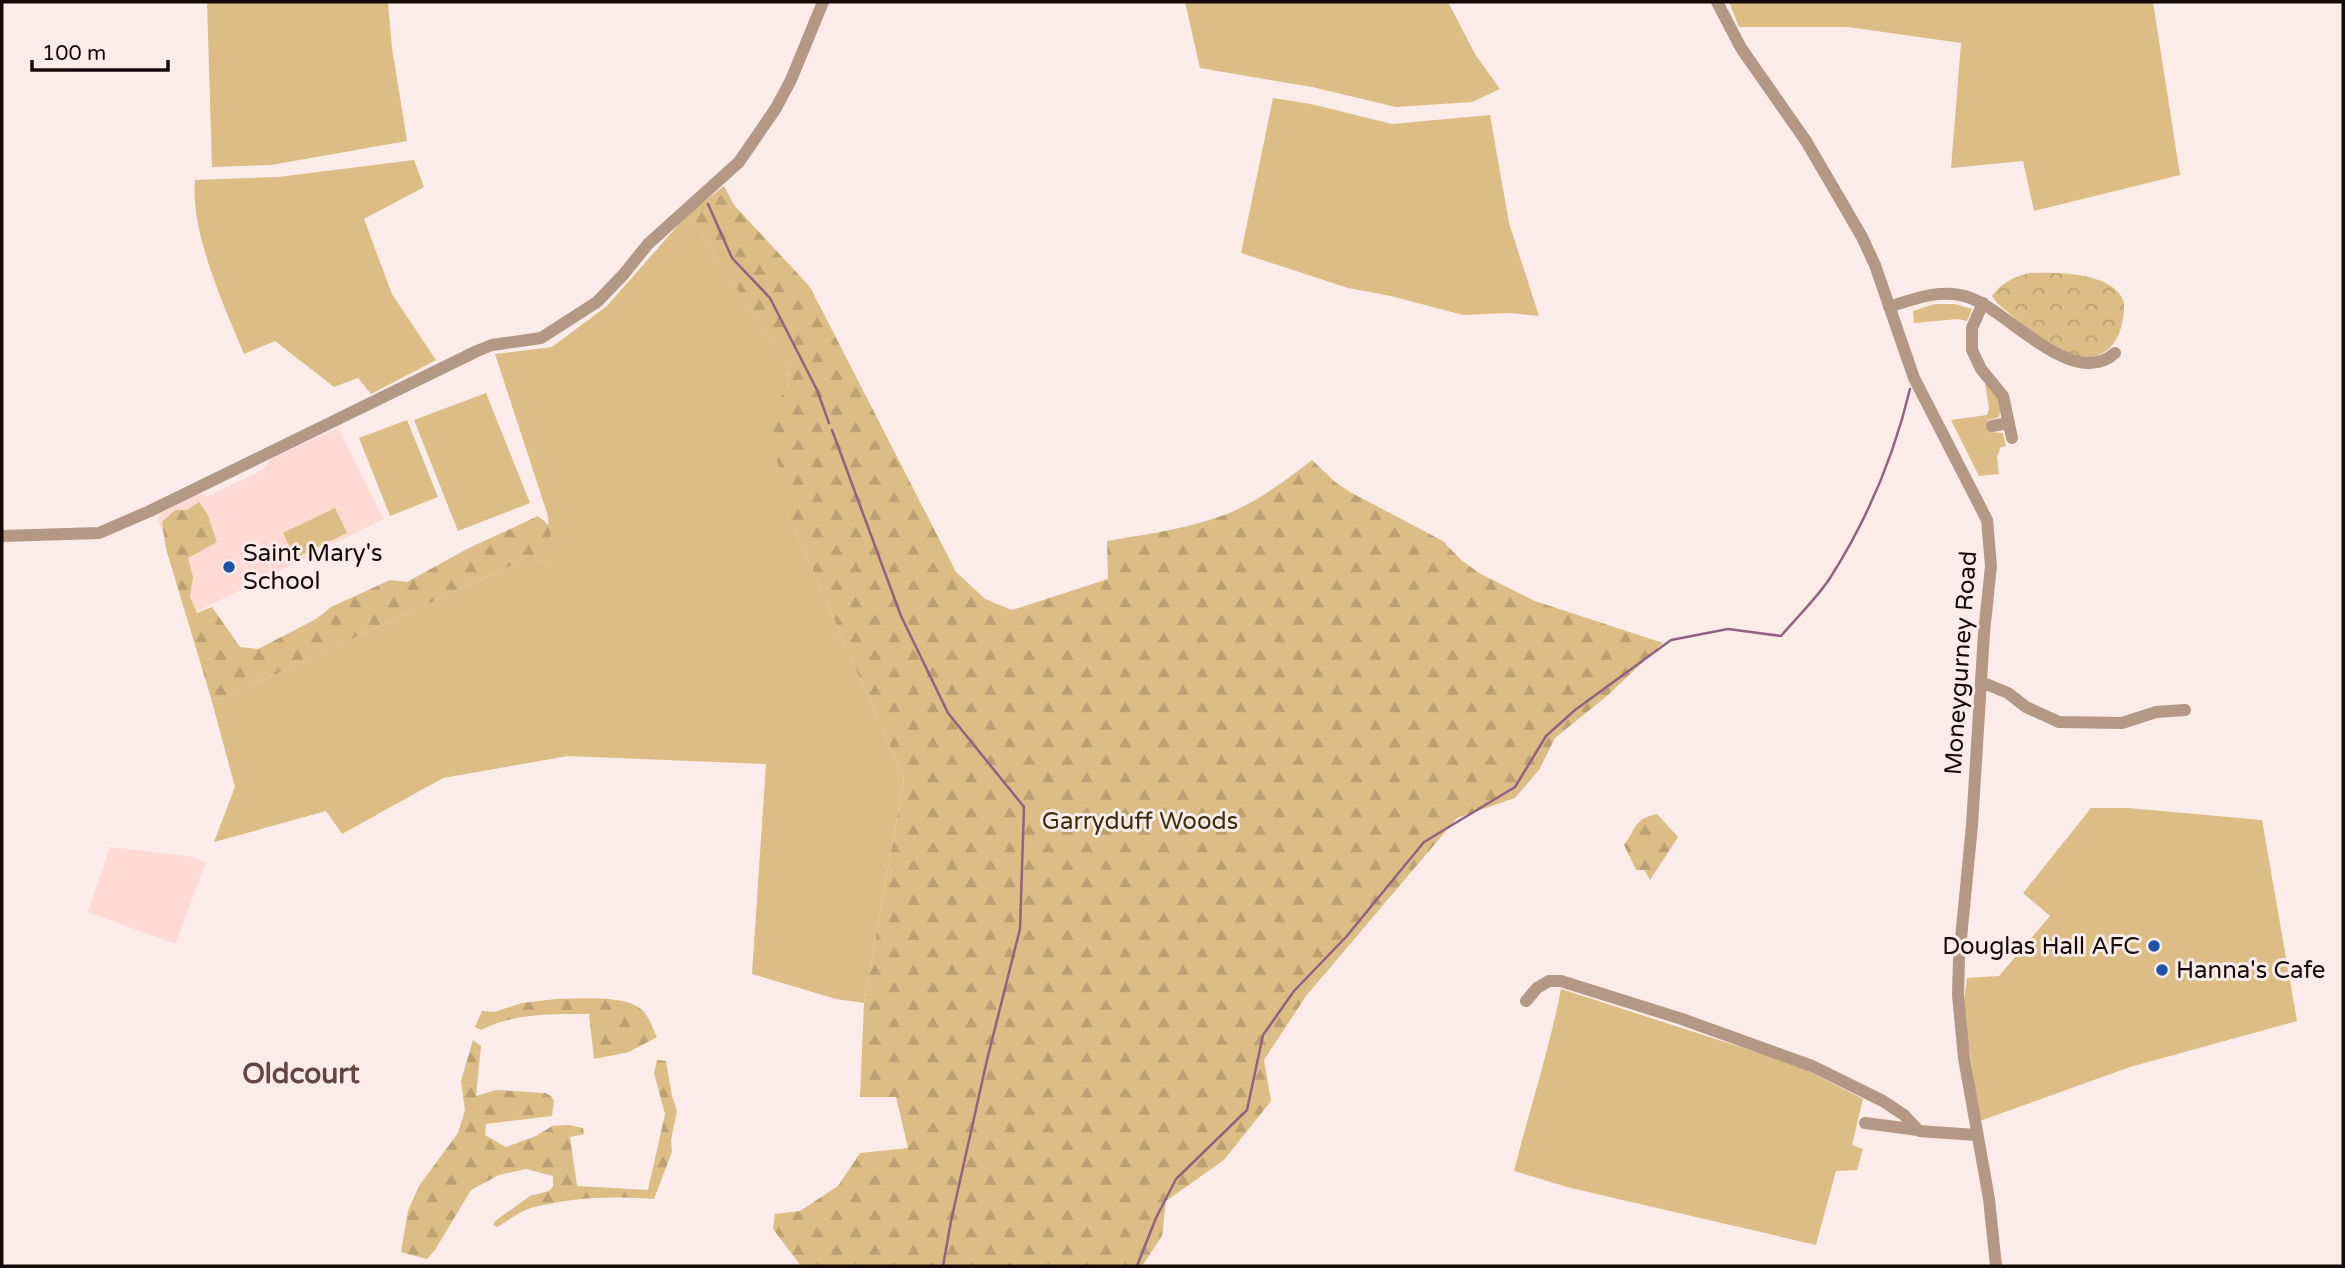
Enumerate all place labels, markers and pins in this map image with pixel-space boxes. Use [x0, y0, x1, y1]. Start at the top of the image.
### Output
place label: Saint Mary's School [243, 539, 383, 596]
marker: Saint Mary's School [221, 559, 237, 575]
place label: Douglas Hall AFC [1942, 932, 2140, 961]
marker: Douglas Hall AFC [2146, 938, 2162, 954]
place label: Hanna's Cafe [2176, 956, 2325, 985]
marker: Hanna's Cafe [2154, 962, 2170, 978]

